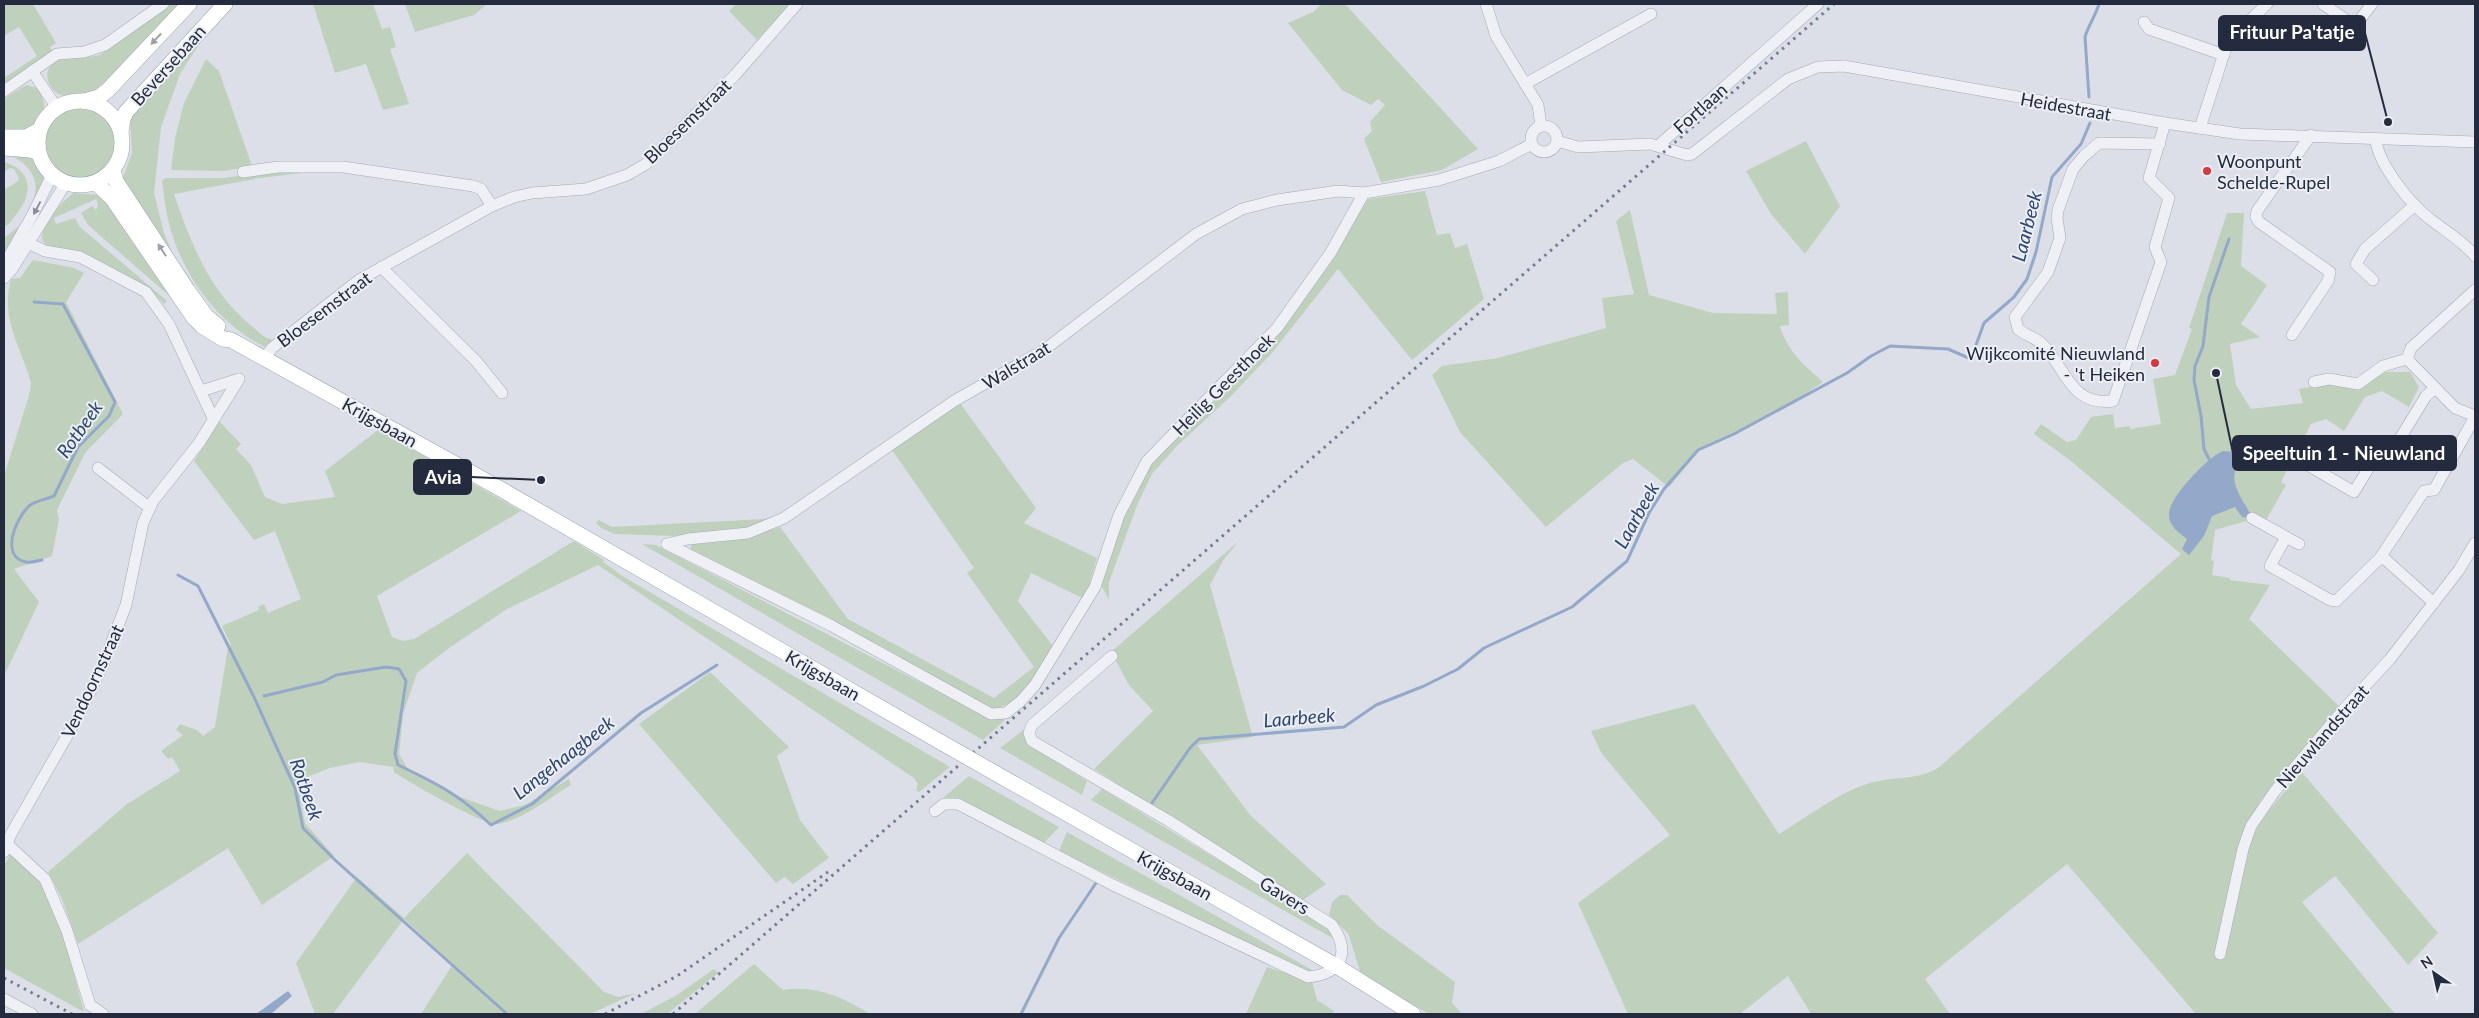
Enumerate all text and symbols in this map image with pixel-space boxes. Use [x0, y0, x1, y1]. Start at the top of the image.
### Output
callout: Frituur Pa'tatje [2219, 16, 2365, 50]
street label: Beversebaan [126, 20, 210, 110]
text: Frituur Pa'tatje [2229, 20, 2355, 43]
one-way arrow [150, 33, 162, 45]
street label: Bloesemstraat [639, 74, 735, 168]
street label: Fortlaan [1669, 78, 1731, 138]
street label: Heidestraat [2019, 87, 2114, 125]
place label: Woonpunt Schelde-Rupel [2217, 150, 2330, 193]
marker: Woonpunt Schelde-Rupel [2201, 165, 2213, 177]
water label: Laarbeek [2006, 187, 2046, 264]
one-way arrow [33, 200, 41, 215]
one-way arrow [157, 244, 167, 257]
street label: Bloesemstraat [272, 266, 376, 352]
street label: Heilig Geesthoek [1167, 328, 1279, 440]
street label: Walstraat [978, 336, 1055, 394]
place label: Wijkcomité Nieuwland - 't Heiken [1966, 342, 2145, 385]
marker: Wijkcomité Nieuwland - 't Heiken [2149, 357, 2161, 369]
street label: Krijgsbaan [339, 392, 421, 452]
water label: Rotbeek [51, 395, 107, 462]
callout: Speeltuin 1 - Nieuwland [2233, 436, 2456, 470]
text: Speeltuin 1 - Nieuwland [2243, 441, 2445, 464]
callout: Avia [414, 460, 471, 494]
text: Avia [424, 465, 461, 488]
water label: Laarbeek [1609, 477, 1664, 552]
street label: Vendoornstraat [56, 620, 128, 741]
street label: Krijgsbaan [782, 645, 864, 705]
street label: Nieuwlandstraat [2271, 679, 2373, 792]
water label: Laarbeek [1262, 702, 1337, 732]
water label: Langehaagbeek [508, 710, 619, 804]
water label: Rotbeek [286, 755, 329, 824]
street label: Krijgsbaan [1134, 845, 1216, 905]
street label: Gavers [1256, 871, 1314, 919]
north arrow [2409, 948, 2459, 998]
text: N [2417, 952, 2436, 972]

